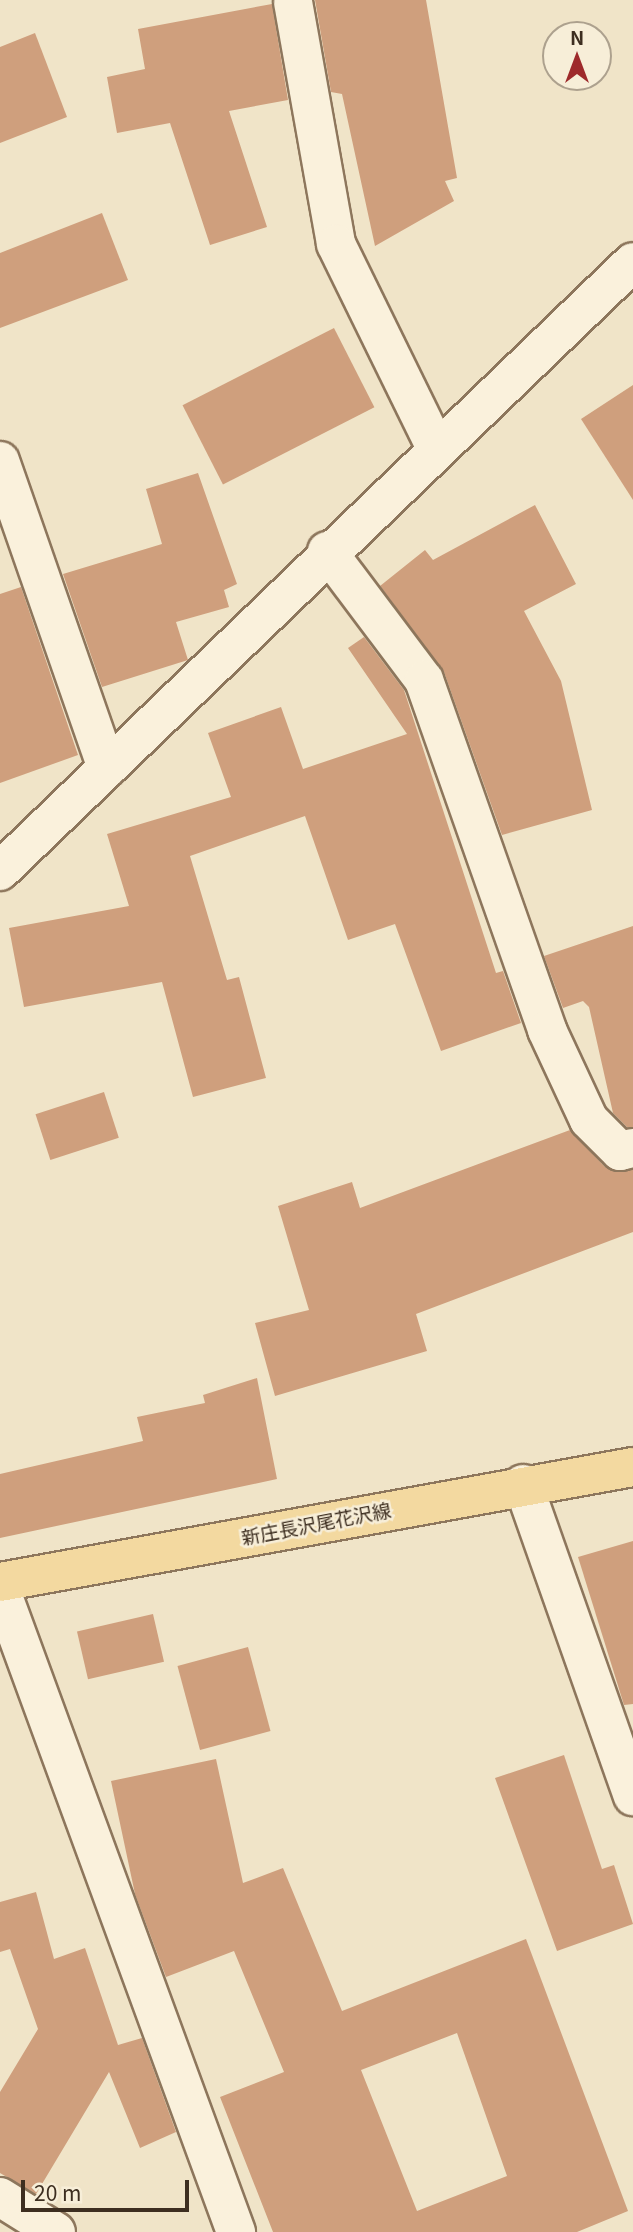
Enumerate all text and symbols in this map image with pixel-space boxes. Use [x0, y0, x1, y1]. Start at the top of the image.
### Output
north arrow [542, 21, 612, 91]
text: N [570, 23, 584, 50]
street label: 新庄長沢尾花沢線 [239, 1497, 393, 1549]
scale bar [24, 2166, 192, 2210]
text: 20 m [34, 2177, 81, 2207]

